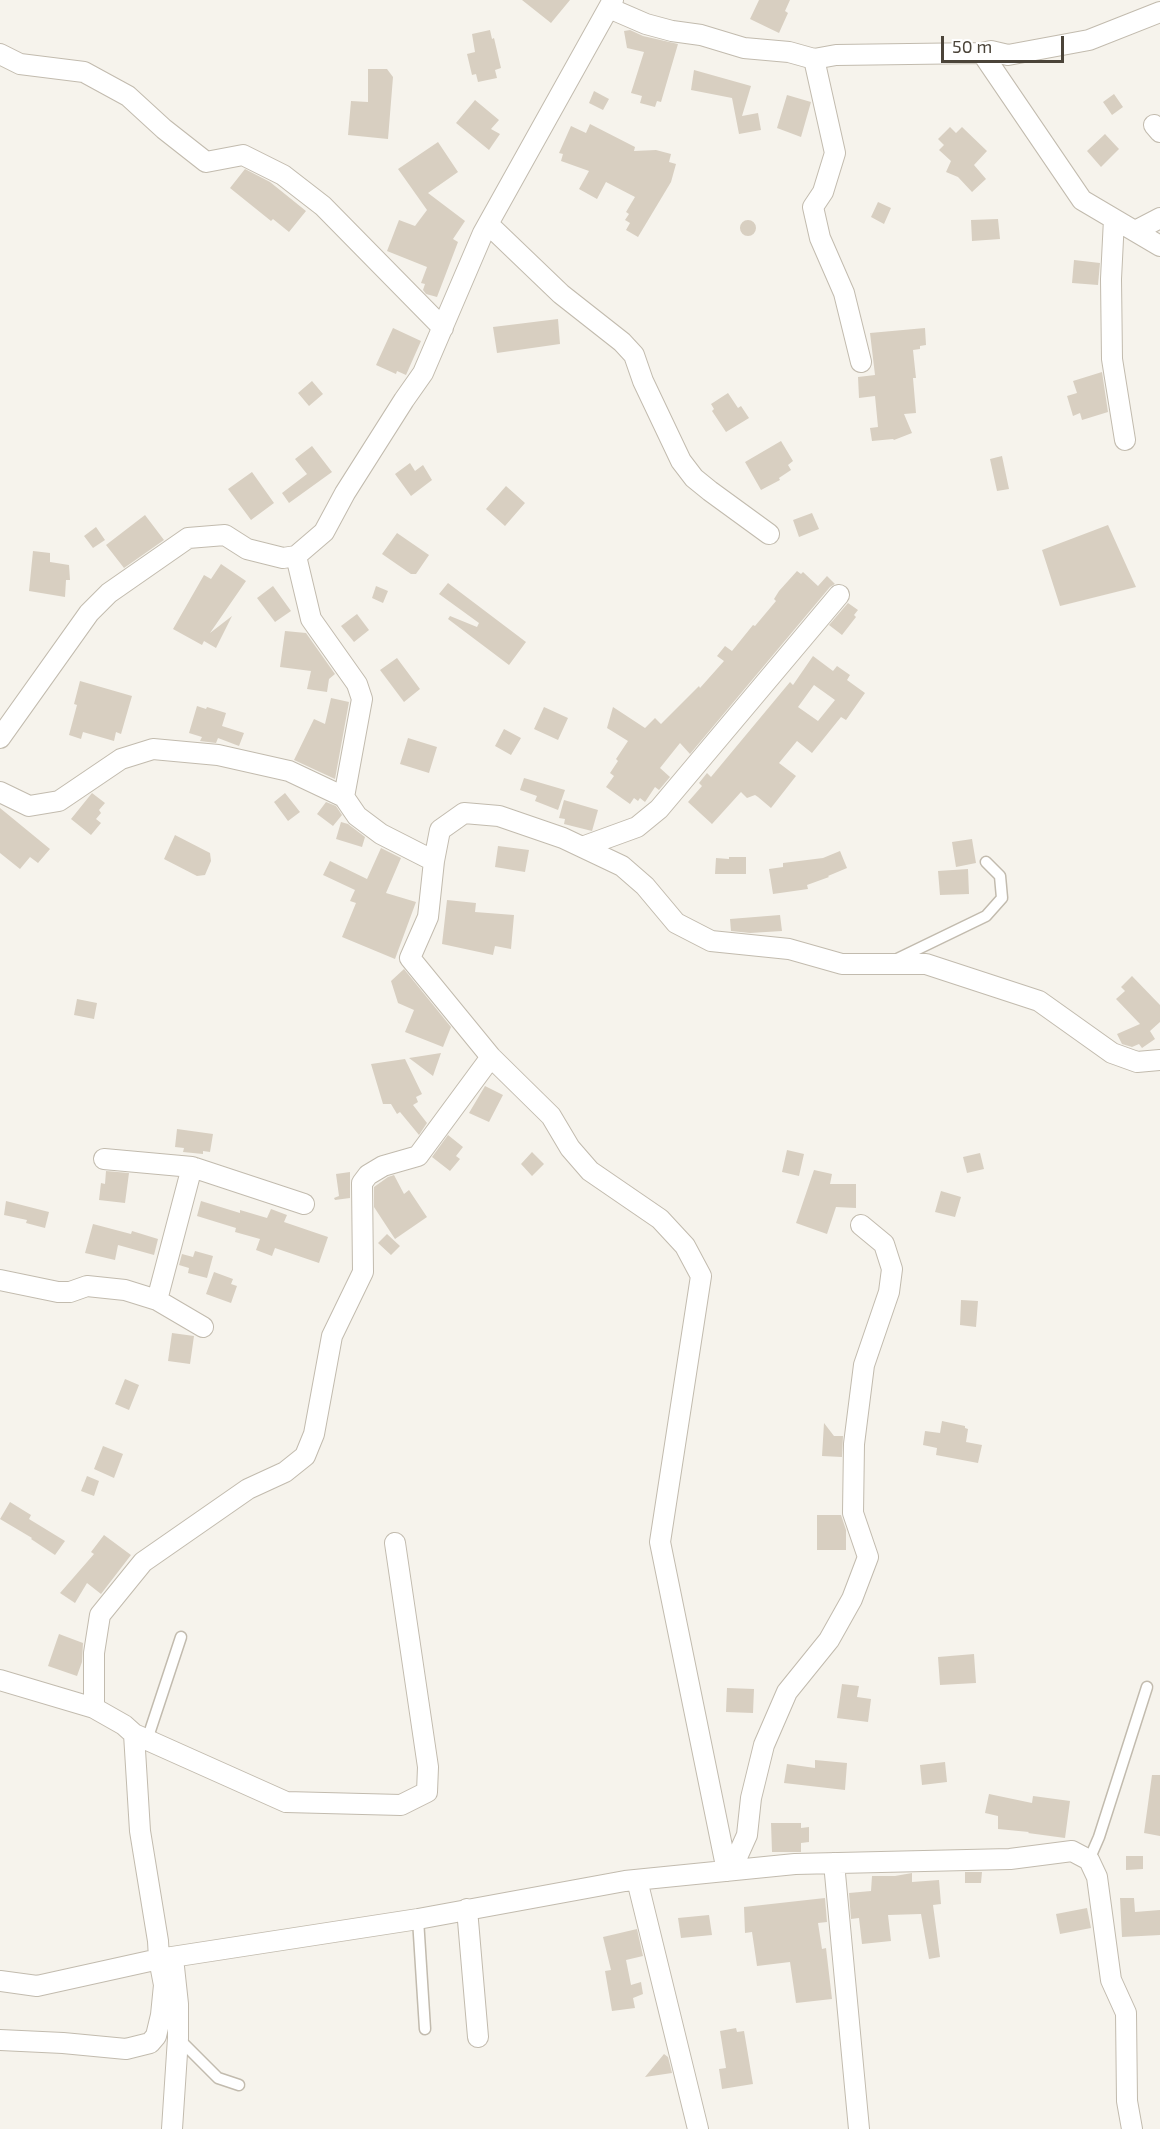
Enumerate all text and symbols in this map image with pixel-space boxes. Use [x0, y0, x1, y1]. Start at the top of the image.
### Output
scale bar [944, 24, 1067, 62]
text: 50 m [952, 35, 992, 57]

